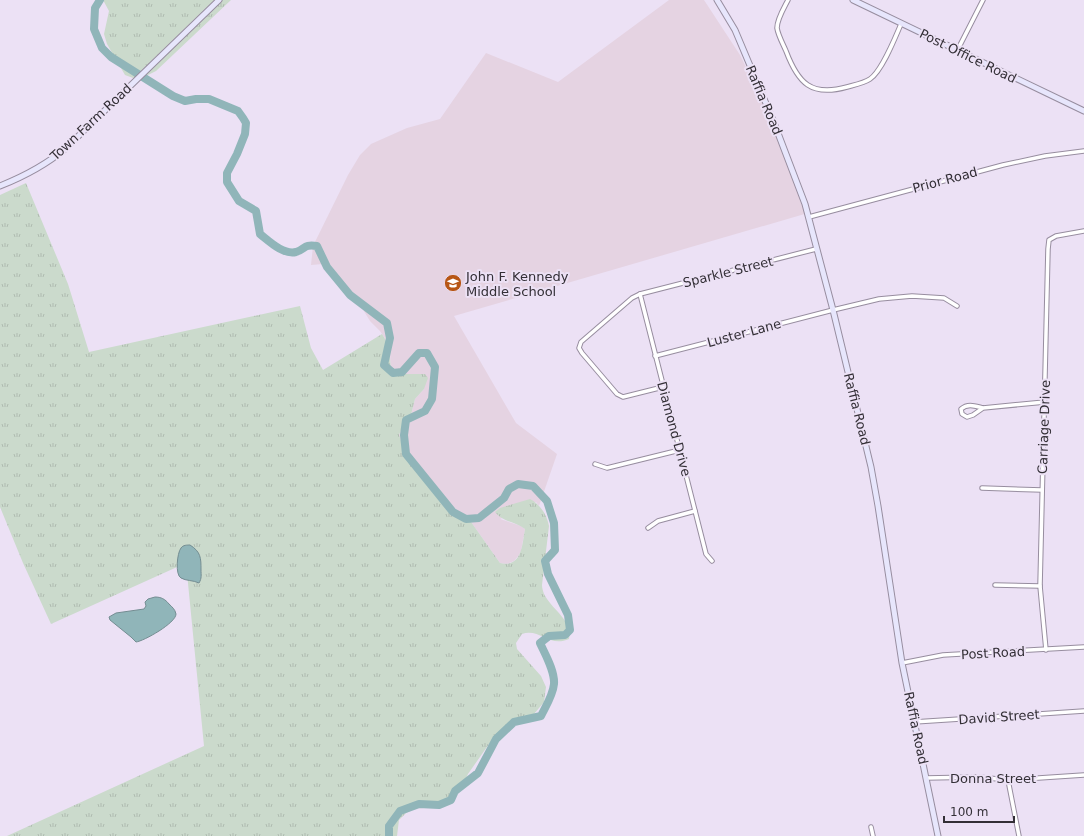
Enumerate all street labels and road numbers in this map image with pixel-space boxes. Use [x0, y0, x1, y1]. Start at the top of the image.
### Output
street label: Post Office Road [917, 26, 1019, 86]
street label: Raffia Road [743, 63, 785, 137]
street label: Town Farm Road [47, 81, 135, 164]
street label: Prior Road [911, 164, 979, 196]
street label: Sparkle Street [681, 254, 775, 290]
street label: Luster Lane [705, 316, 783, 350]
street label: Raffia Road [841, 371, 873, 447]
street label: Diamond Drive [654, 380, 694, 478]
street label: Carriage Drive [1035, 380, 1053, 474]
street label: Post Road [961, 644, 1025, 662]
street label: Raffia Road [901, 690, 931, 766]
street label: David Street [958, 707, 1040, 727]
street label: Donna Street [950, 771, 1036, 786]

